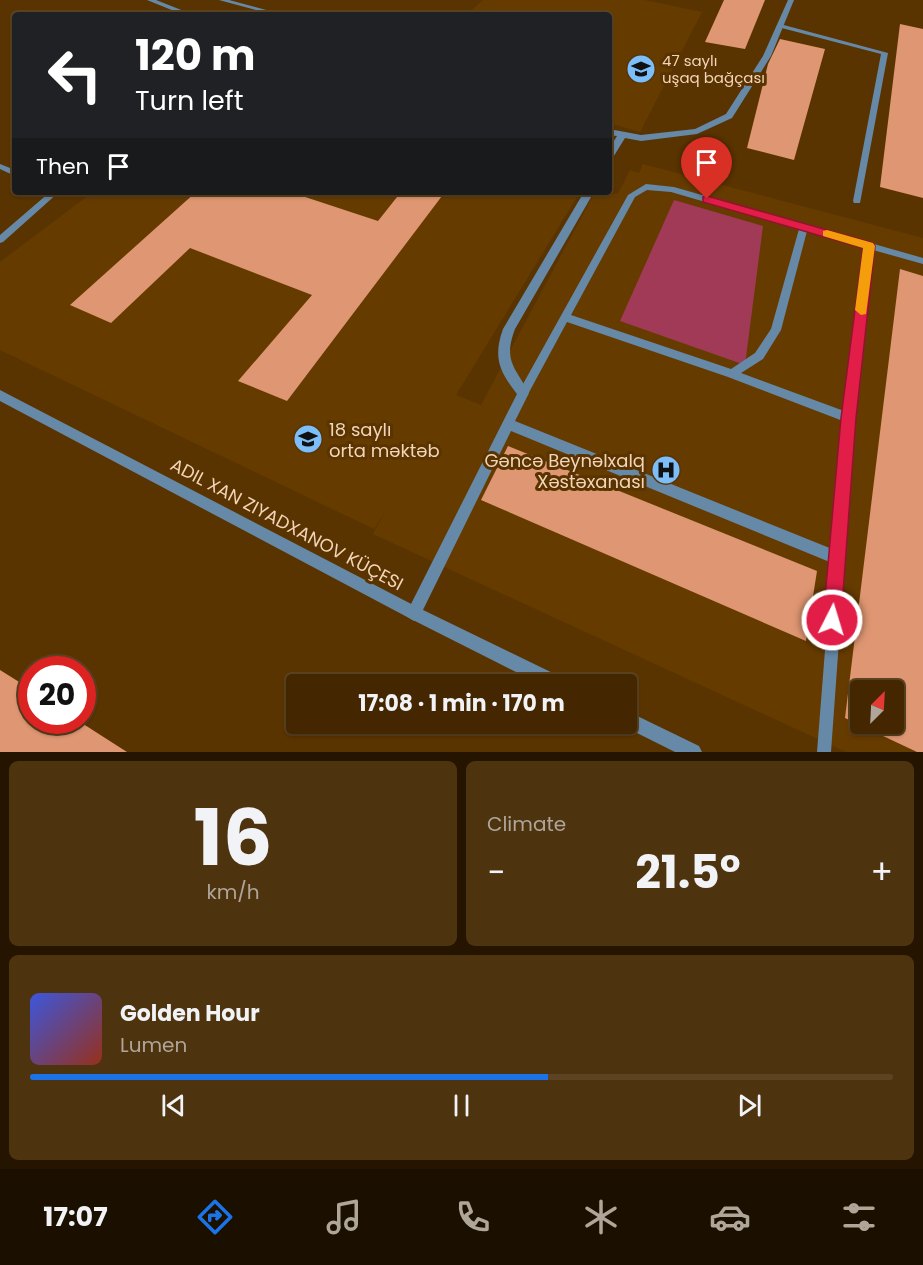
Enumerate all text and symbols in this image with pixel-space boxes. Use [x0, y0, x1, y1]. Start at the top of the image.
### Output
text: 120 m [135, 26, 256, 85]
icon: left [36, 36, 114, 114]
place label: 47 saylı uşaq bağçası [662, 50, 765, 88]
school or university icon: 47 saylı uşaq bağçası [625, 53, 657, 85]
text: Turn left [135, 82, 244, 119]
pin [681, 137, 732, 199]
icon: arrive [690, 146, 723, 179]
icon: arrive [102, 150, 135, 183]
text: Then [36, 151, 90, 182]
place label: 18 saylı orta məktəb [329, 417, 440, 463]
school or university icon: 18 saylı orta məktəb [292, 423, 324, 455]
place label: Gəncə Beynəlxalq Xəstəxanası [485, 448, 645, 494]
street label: ADIL XAN ZIYADXANOV KÜÇESI [166, 452, 408, 596]
hospital icon: Gəncə Beynəlxalq Xəstəxanası [650, 454, 682, 486]
position arrow [800, 588, 864, 652]
speed limit sign: 20 [18, 656, 96, 734]
north arrow [850, 680, 904, 734]
map controls [850, 680, 904, 734]
text: 17:08 · 1 min · 170 m [358, 688, 565, 719]
text: 16 [193, 783, 273, 892]
text: Climate [487, 810, 566, 838]
text: 21.5° [635, 841, 741, 904]
text: − [487, 849, 505, 896]
text: + [870, 849, 893, 896]
text: km/h [206, 878, 260, 906]
text: Golden Hour [120, 998, 260, 1029]
text: Lumen [120, 1031, 187, 1059]
icon: previous [157, 1089, 190, 1122]
icon: pause [445, 1089, 478, 1122]
icon: next [733, 1089, 766, 1122]
icon: directions [194, 1196, 236, 1238]
icon: music [323, 1196, 365, 1238]
icon: phone [452, 1196, 494, 1238]
icon: climate [580, 1196, 622, 1238]
icon: car [709, 1196, 751, 1238]
icon: filters [838, 1196, 880, 1238]
text: 17:07 [43, 1198, 108, 1235]

